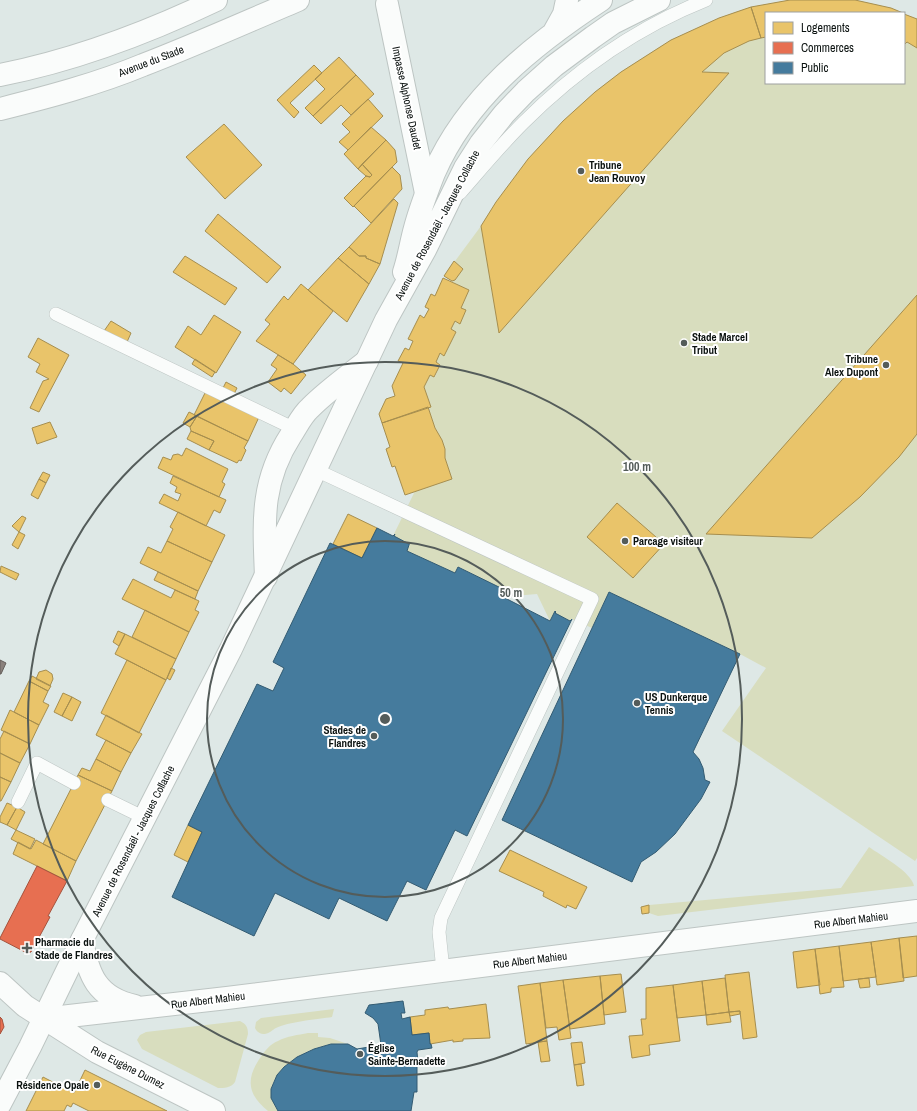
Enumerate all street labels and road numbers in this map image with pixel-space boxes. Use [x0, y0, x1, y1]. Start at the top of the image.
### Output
street label: Avenue du Stade [115, 42, 186, 80]
street label: Impasse Alphonse Daudet [389, 45, 425, 151]
street label: Avenue de Rosendaël - Jacques Collache [391, 148, 483, 303]
street label: Avenue de Rosendaël - Jacques Collache [88, 763, 177, 920]
street label: Rue Albert Mahieu [813, 908, 889, 932]
street label: Rue Albert Mahieu [492, 948, 568, 972]
street label: Rue Albert Mahieu [170, 988, 246, 1012]
street label: Rue Eugène Dumez [89, 1042, 168, 1092]

